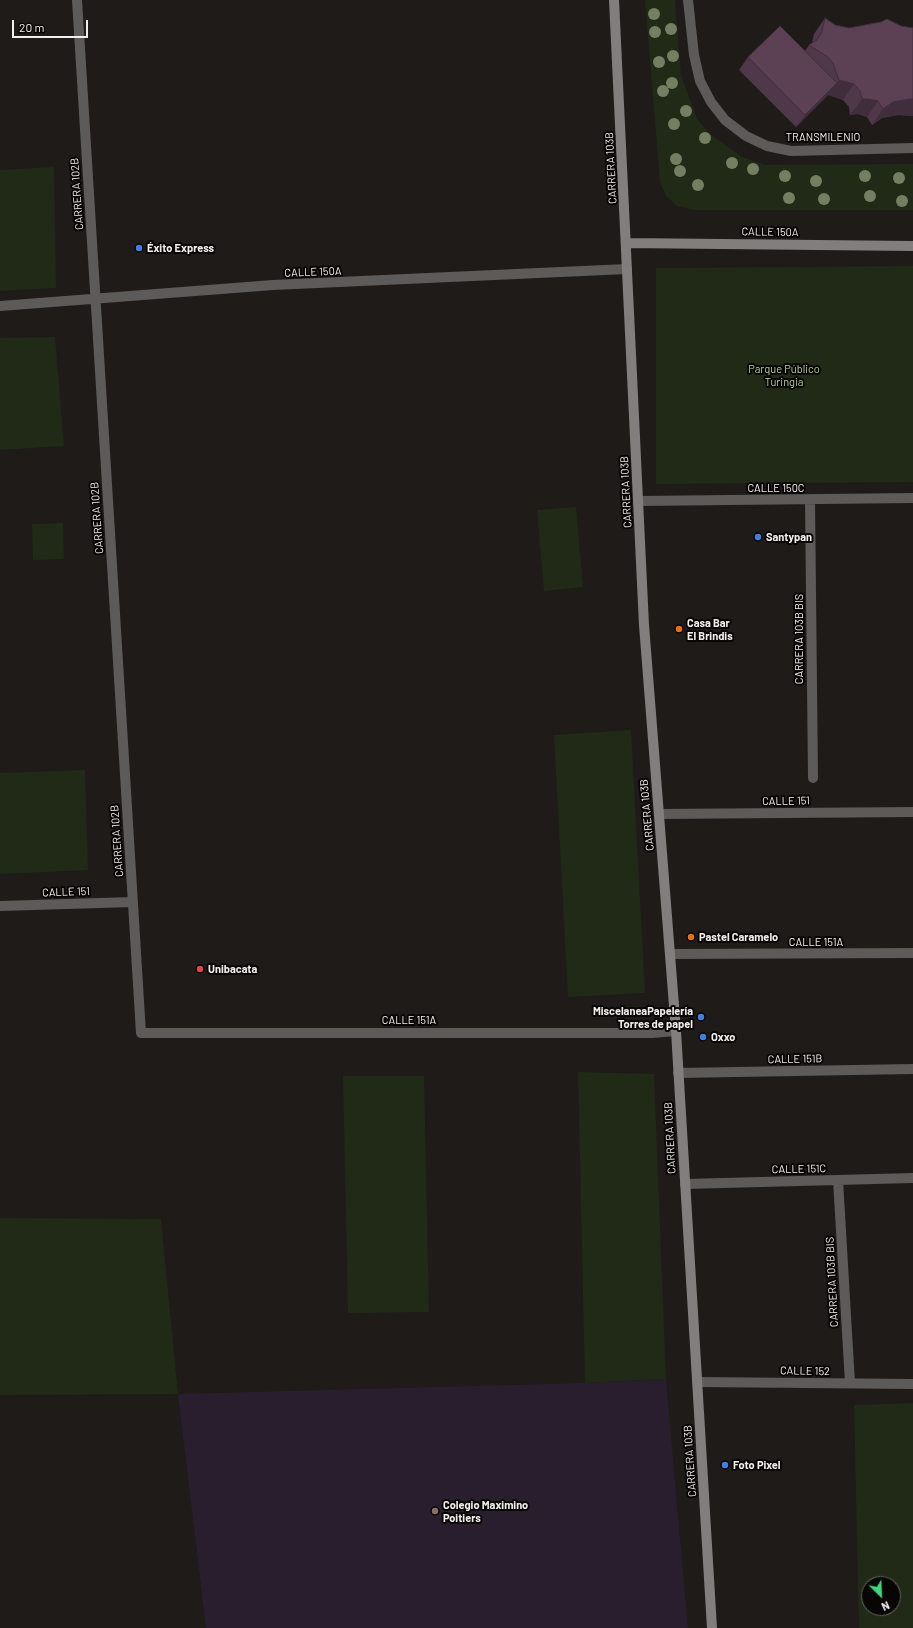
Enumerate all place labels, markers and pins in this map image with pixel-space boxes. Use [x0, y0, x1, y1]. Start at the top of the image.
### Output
place label: Éxito Express [147, 241, 214, 255]
marker: Éxito Express [134, 243, 144, 253]
place label: Santypan [766, 530, 812, 544]
marker: Santypan [753, 532, 763, 542]
place label: Casa Bar El Brindis [687, 616, 733, 642]
marker: Casa Bar El Brindis [674, 624, 684, 634]
place label: Pastel Caramelo [699, 930, 778, 944]
marker: Pastel Caramelo [686, 932, 696, 942]
place label: Unibacata [208, 962, 257, 976]
marker: Unibacata [195, 964, 205, 974]
place label: MiscelaneaPapelería Torres de papel [593, 1004, 693, 1030]
marker: MiscelaneaPapelería Torres de papel [696, 1012, 706, 1022]
place label: Oxxo [711, 1030, 735, 1044]
marker: Oxxo [698, 1032, 708, 1042]
place label: Foto Pixel [733, 1458, 780, 1472]
marker: Foto Pixel [720, 1460, 730, 1470]
place label: Colegio Maximino Poitiers [443, 1498, 528, 1524]
marker: Colegio Maximino Poitiers [430, 1506, 440, 1516]

